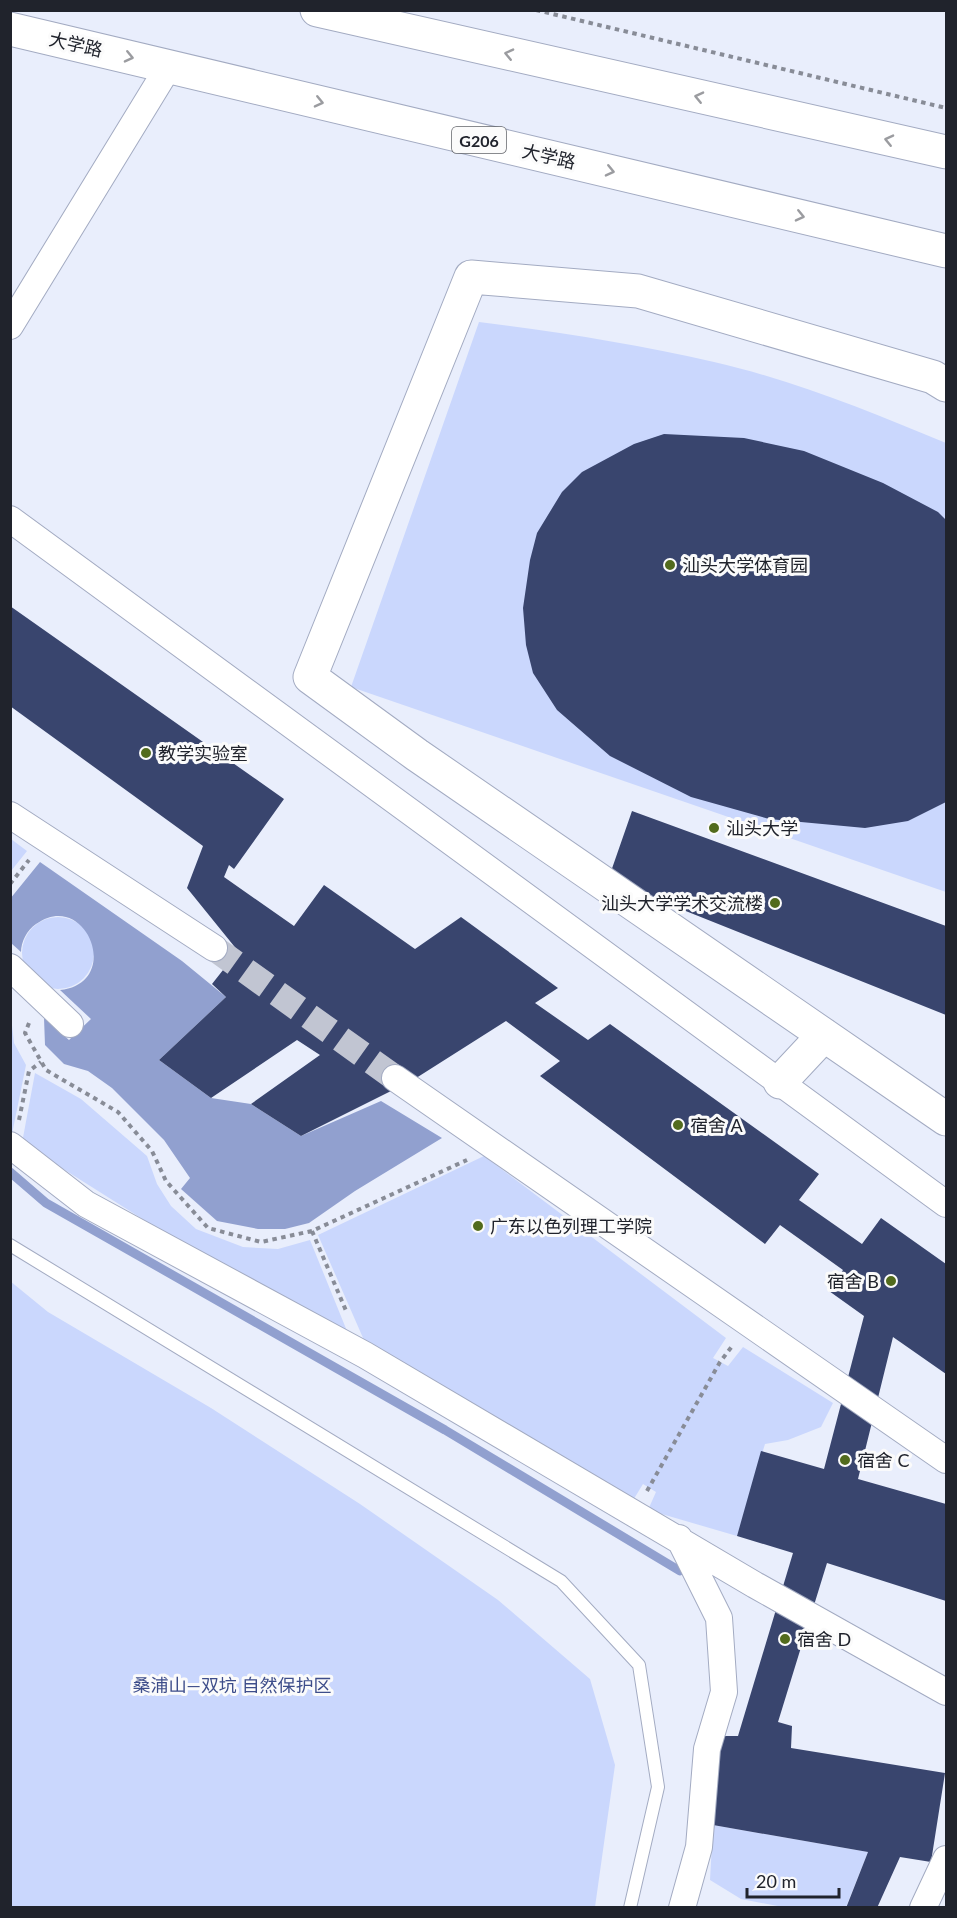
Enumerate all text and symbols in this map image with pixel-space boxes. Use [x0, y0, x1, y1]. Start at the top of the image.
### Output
street label: 大学路 [47, 27, 105, 61]
one-way arrow [504, 48, 514, 61]
one-way arrow [124, 50, 134, 63]
one-way arrow [694, 91, 704, 104]
one-way arrow [313, 94, 323, 107]
road number: G206 [452, 127, 506, 153]
one-way arrow [885, 134, 895, 147]
street label: 大学路 [520, 139, 578, 173]
one-way arrow [605, 164, 615, 177]
one-way arrow [795, 209, 805, 222]
place label: 汕头大学体育园 [682, 554, 808, 576]
marker: 汕头大学体育园 [663, 558, 677, 572]
place label: 教学实验室 [158, 742, 248, 764]
marker: 教学实验室 [139, 746, 153, 760]
place label: 汕头大学 [726, 817, 798, 839]
marker: 汕头大学 [707, 821, 721, 835]
place label: 汕头大学学术交流楼 [601, 892, 763, 914]
marker: 汕头大学学术交流楼 [768, 896, 782, 910]
place label: 宿舍 A [690, 1114, 744, 1136]
marker: 宿舍 A [671, 1118, 685, 1132]
place label: 广东以色列理工学院 [490, 1215, 652, 1237]
marker: 广东以色列理工学院 [471, 1219, 485, 1233]
place label: 宿舍 B [827, 1270, 879, 1292]
marker: 宿舍 B [884, 1274, 898, 1288]
place label: 宿舍 C [857, 1449, 910, 1471]
marker: 宿舍 C [838, 1453, 852, 1467]
place label: 宿舍 D [797, 1628, 851, 1650]
marker: 宿舍 D [778, 1632, 792, 1646]
park label: 桑浦山—双坑 自然保护区 [133, 1674, 331, 1696]
scale bar [747, 1861, 838, 1899]
text: 20 m [756, 1870, 796, 1892]

